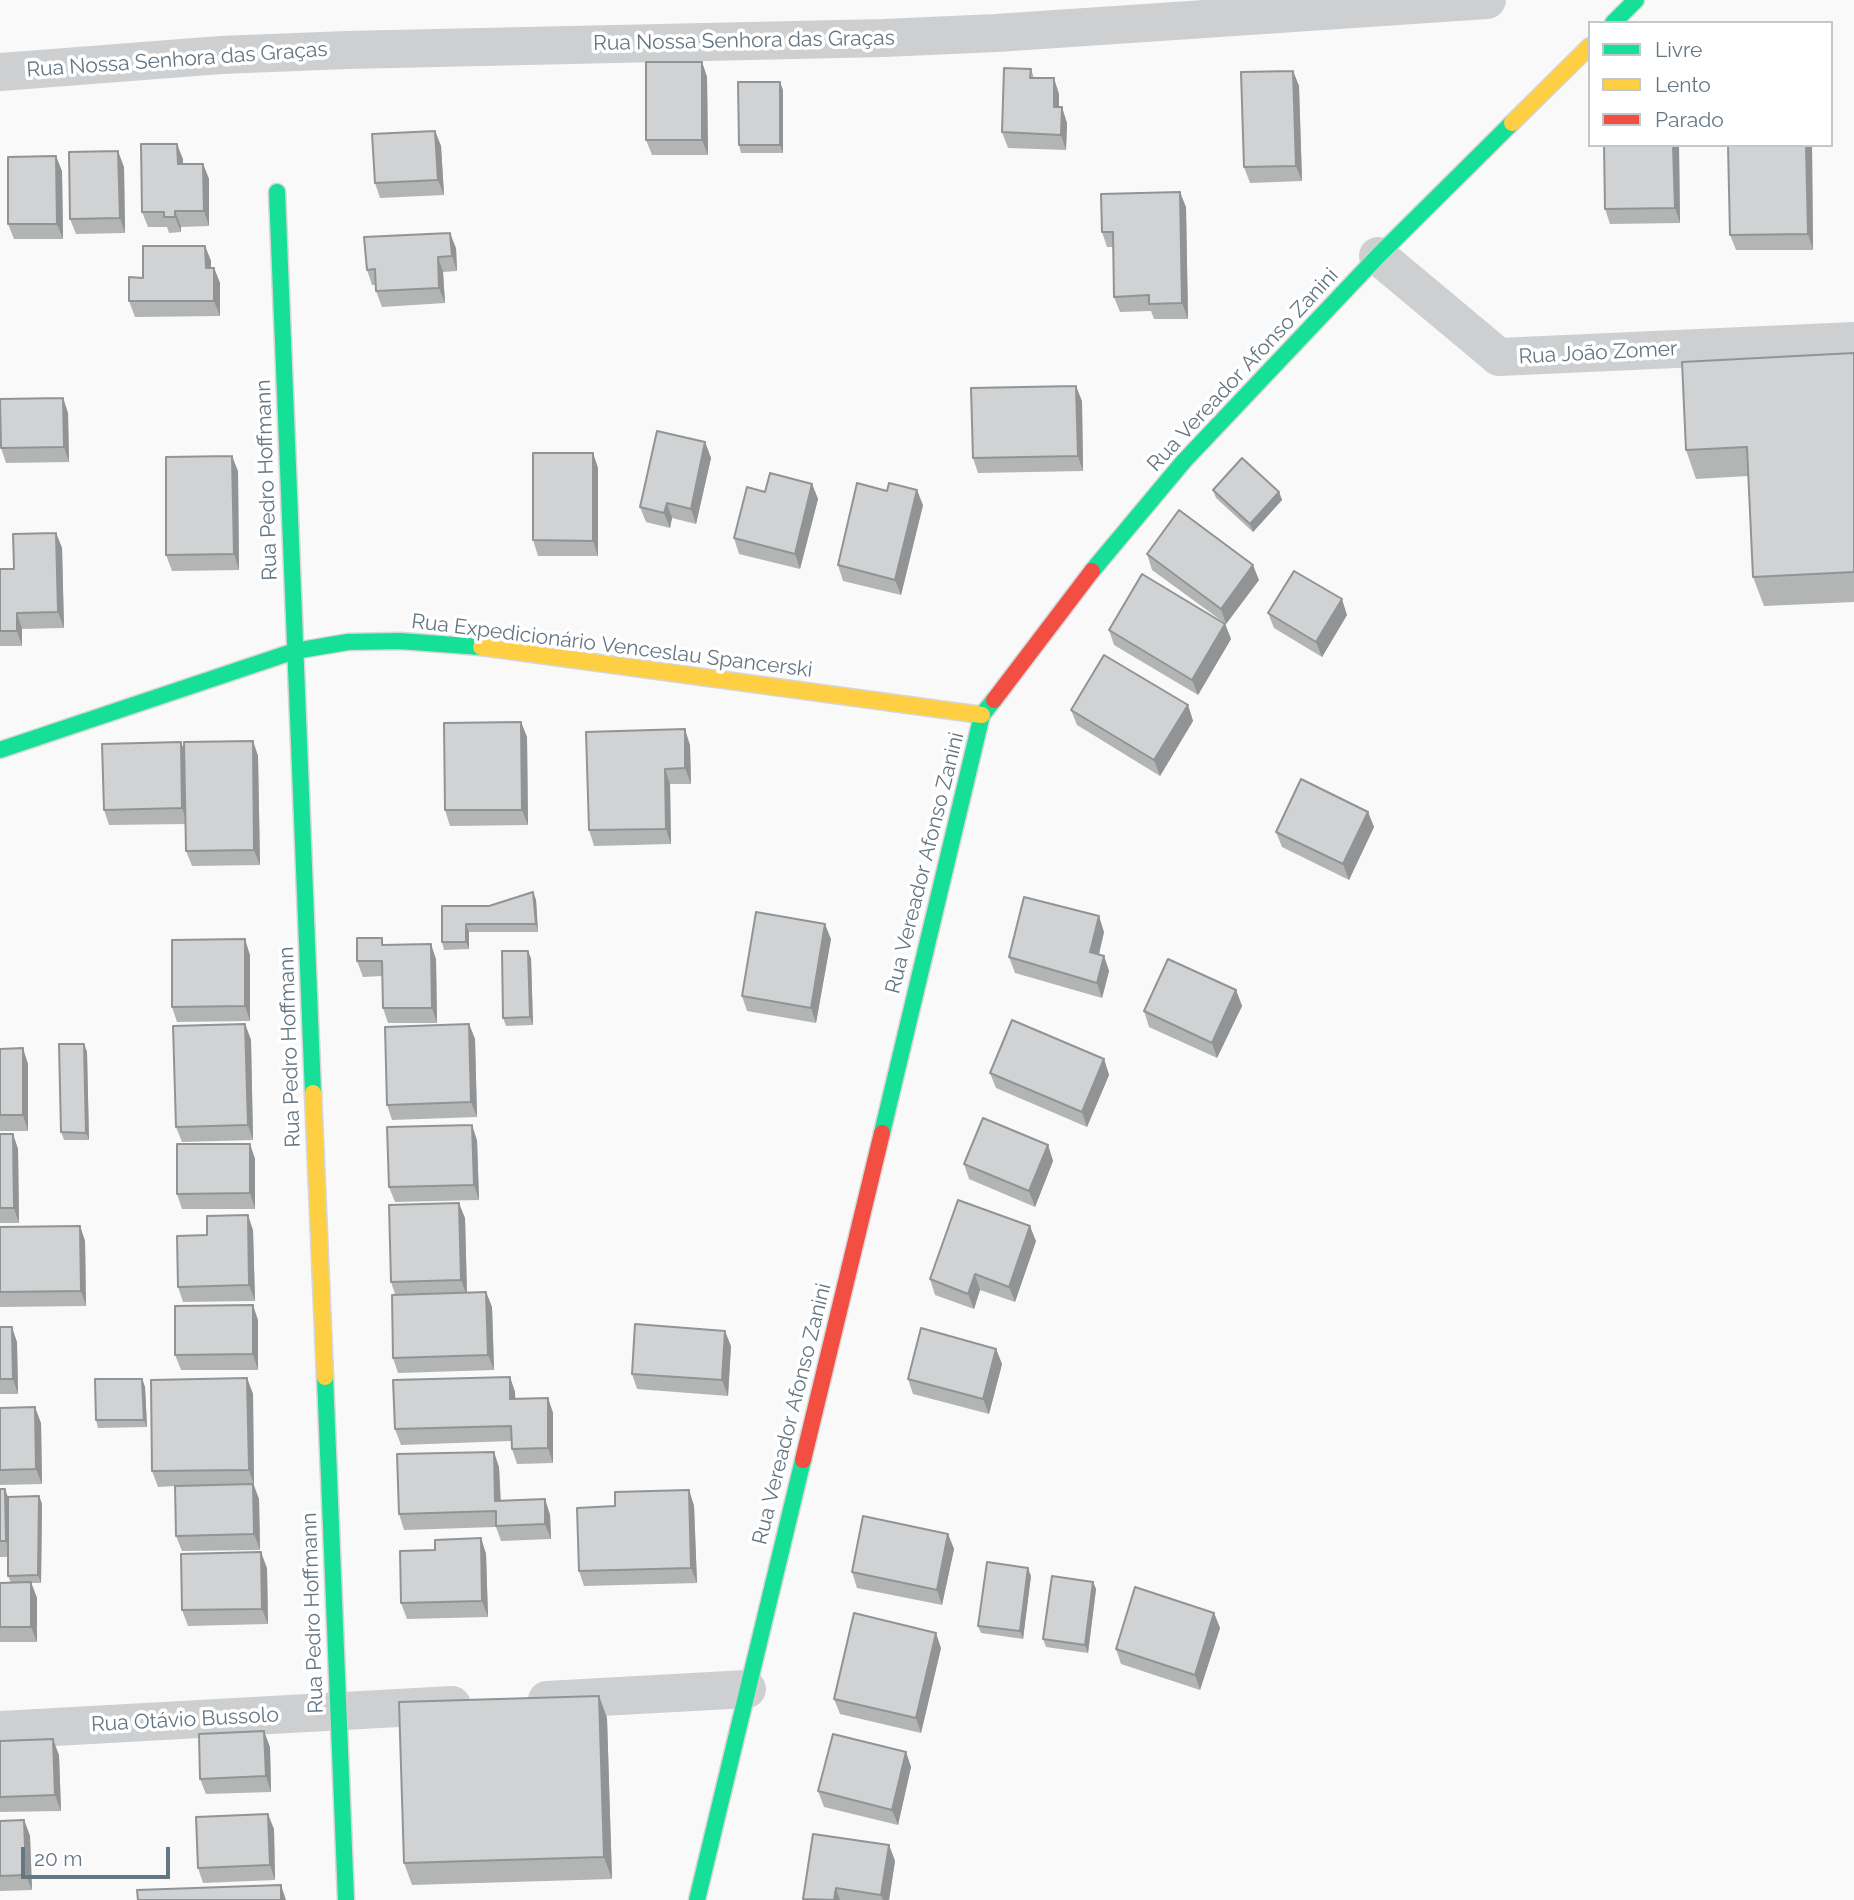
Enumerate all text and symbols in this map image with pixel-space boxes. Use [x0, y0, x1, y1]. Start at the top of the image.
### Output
legend [1588, 21, 1833, 147]
street label: Rua Nossa Senhora das Graças [593, 26, 895, 56]
street label: Rua Nossa Senhora das Graças [26, 37, 328, 83]
text: Livre [1655, 37, 1702, 62]
text: Lento [1655, 72, 1711, 97]
text: Parado [1655, 107, 1724, 132]
street label: Rua Vereador Afonso Zanini [1142, 263, 1344, 477]
street label: Rua João Zomer [1518, 336, 1678, 370]
street label: Rua Pedro Hoffmann [251, 379, 283, 581]
street label: Rua Expedicionário Venceslau Spancerski [410, 609, 814, 683]
street label: Rua Vereador Afonso Zanini [880, 730, 970, 996]
street label: Rua Pedro Hoffmann [274, 946, 306, 1148]
street label: Rua Vereador Afonso Zanini [747, 1281, 837, 1547]
street label: Rua Pedro Hoffmann [297, 1512, 329, 1714]
street label: Rua Otávio Bussolo [91, 1703, 279, 1737]
scale bar [24, 1834, 173, 1878]
text: 20 m [34, 1846, 82, 1871]

